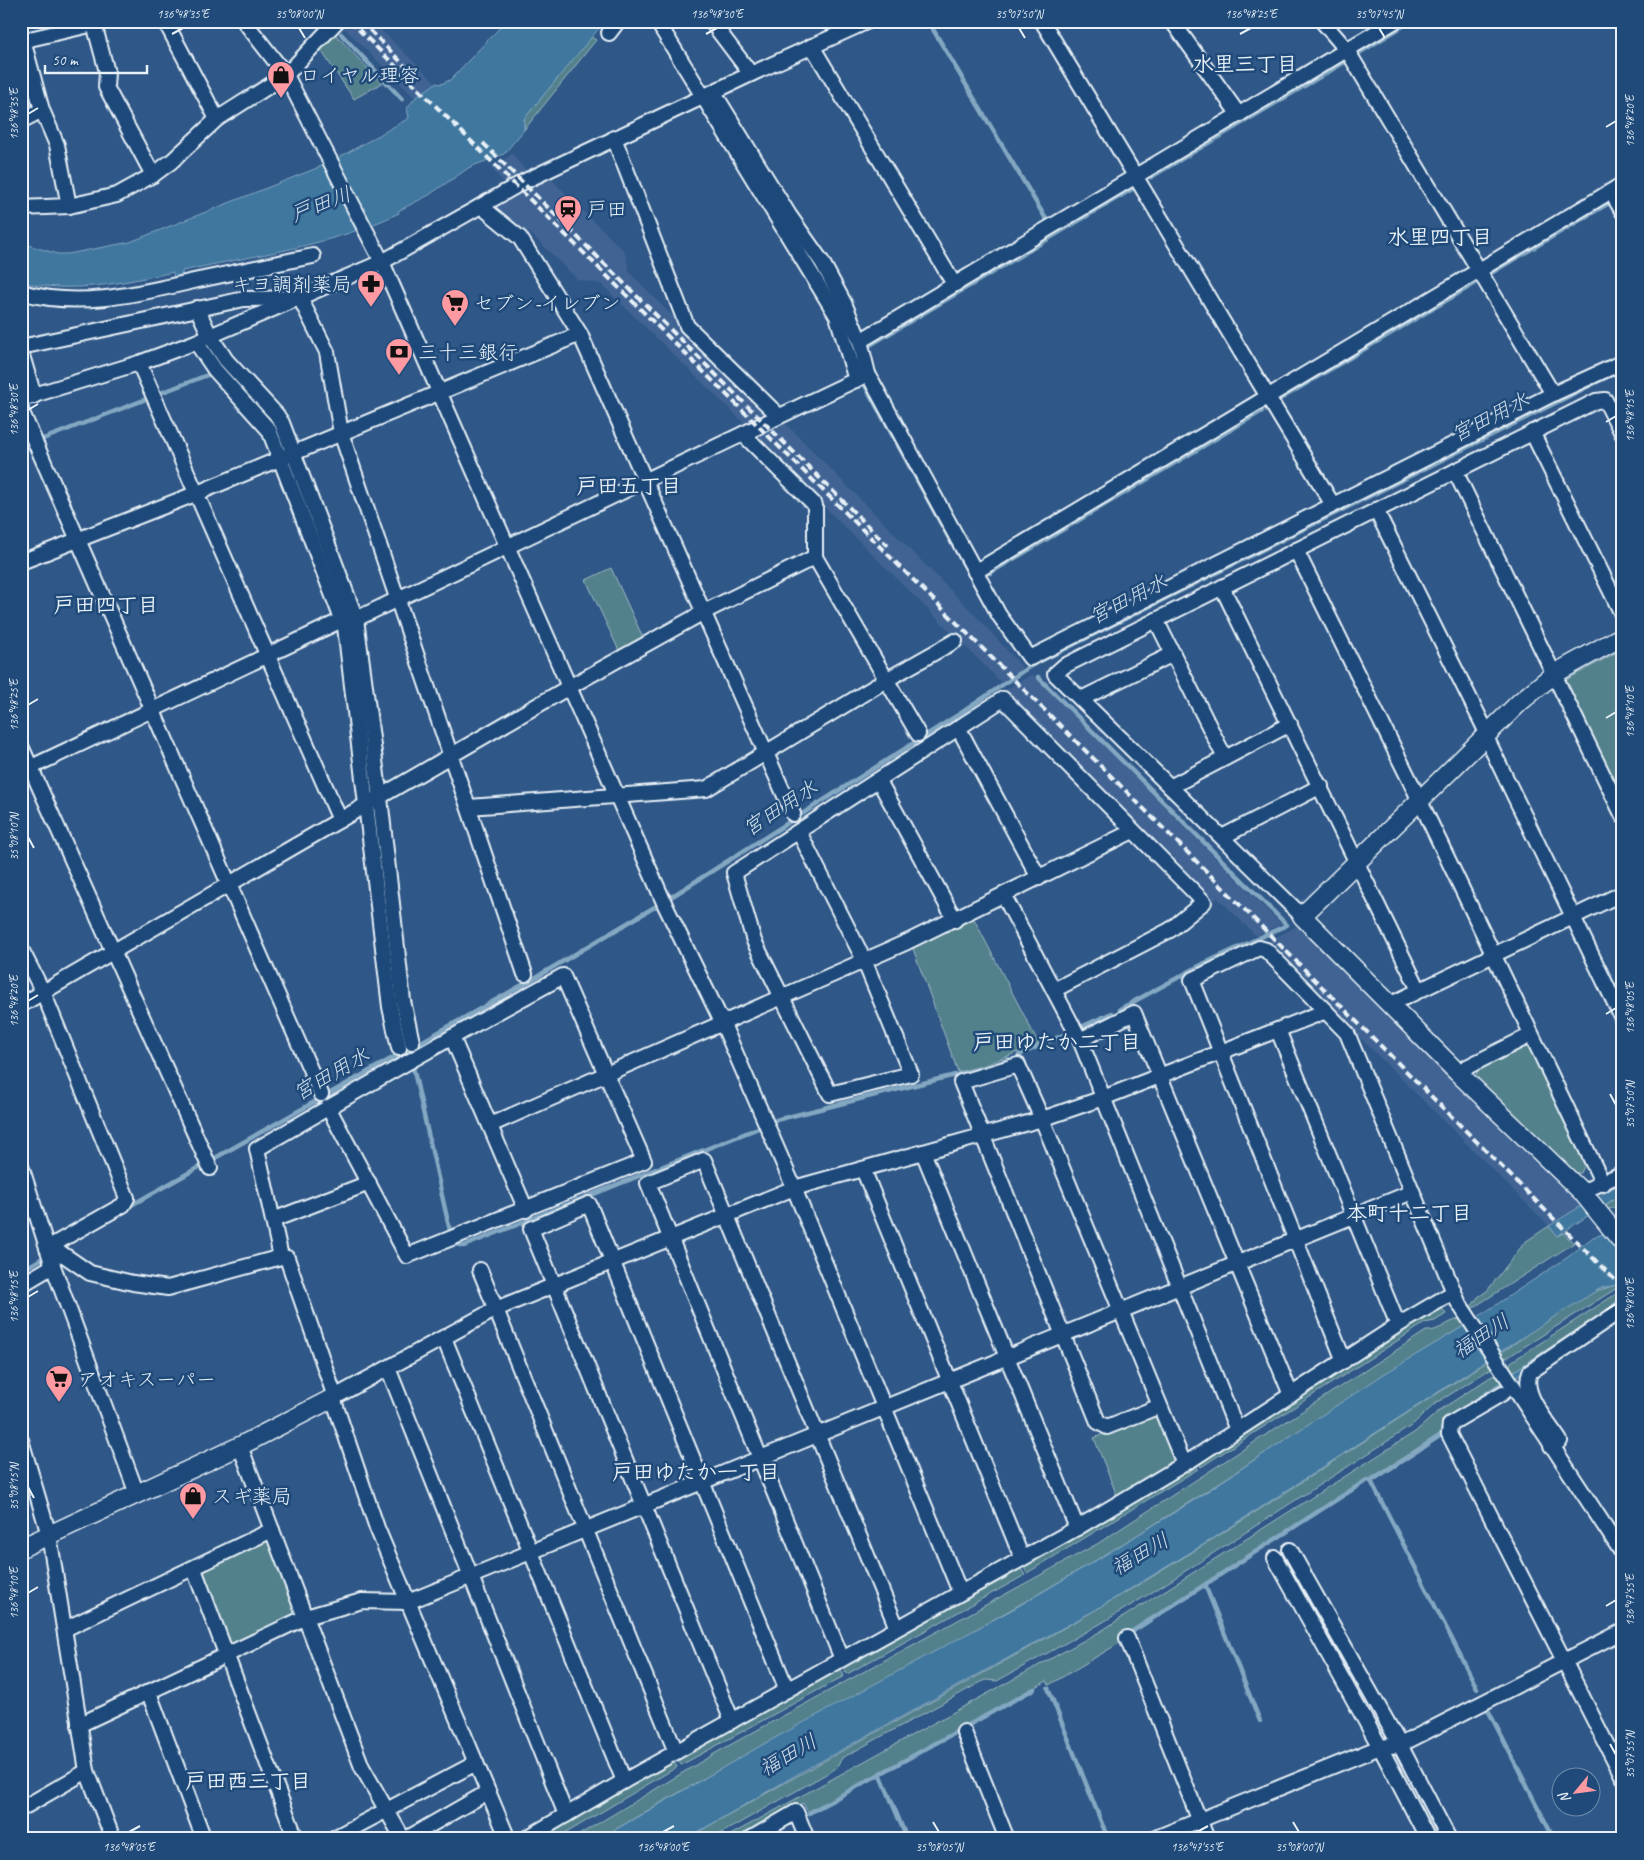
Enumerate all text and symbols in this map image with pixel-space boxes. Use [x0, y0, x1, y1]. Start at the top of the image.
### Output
text: 136°48'35"E [157, 6, 211, 22]
text: 35°08'00"N [275, 6, 324, 22]
text: 136°48'30"E [691, 6, 745, 22]
text: 35°07'50"N [995, 6, 1044, 22]
text: 136°48'25"E [1225, 6, 1279, 22]
text: 35°07'45"N [1355, 6, 1404, 22]
scale bar [45, 42, 148, 74]
text: 50 m [52, 51, 79, 70]
district label: 水里三丁目 [1193, 51, 1298, 77]
shop icon: ロイヤル理容 [266, 60, 296, 99]
place label: ロイヤル理容 [300, 63, 420, 88]
text: 136°48'35"E [6, 86, 22, 140]
text: 136°48'20"E [1622, 93, 1638, 147]
water label: 戸田川 [287, 181, 355, 227]
station icon: 戸田 [553, 194, 583, 233]
place label: 戸田 [587, 197, 627, 222]
district label: 水里四丁目 [1388, 224, 1493, 250]
pharmacy icon: キヨ調剤薬局 [356, 269, 386, 308]
place label: キヨ調剤薬局 [232, 272, 352, 297]
supermarket icon: セブン-イレブン [440, 288, 470, 327]
place label: セブン-イレブン [474, 291, 621, 316]
bank icon: 三十三銀行 [384, 337, 414, 376]
place label: 三十三銀行 [418, 340, 518, 365]
text: 136°48'30"E [6, 382, 22, 436]
water label: 宮田用水 [1447, 386, 1533, 448]
text: 136°48'15"E [1622, 388, 1638, 442]
district label: 戸田五丁目 [577, 473, 682, 499]
water label: 宮田用水 [1085, 568, 1171, 630]
district label: 戸田四丁目 [54, 592, 159, 618]
text: 136°48'25"E [6, 677, 22, 731]
text: 136°48'10"E [1622, 684, 1638, 738]
water label: 宮田用水 [738, 774, 822, 842]
text: 35°08'10"N [6, 812, 22, 861]
text: 136°48'20"E [6, 973, 22, 1027]
text: 136°48'05"E [1622, 980, 1638, 1034]
district label: 戸田ゆたか二丁目 [973, 1029, 1141, 1055]
water label: 宮田用水 [288, 1042, 374, 1106]
text: 35°07'50"N [1622, 1080, 1638, 1129]
district label: 本町十二丁目 [1346, 1200, 1472, 1226]
text: 136°48'15"E [6, 1269, 22, 1323]
text: 136°48'00"E [1622, 1276, 1638, 1330]
water label: 福田川 [1448, 1308, 1514, 1364]
supermarket icon: アオキスーパー [44, 1364, 74, 1403]
place label: アオキスーパー [78, 1367, 216, 1392]
district label: 戸田ゆたか一丁目 [612, 1459, 780, 1485]
text: 35°08'15"N [6, 1462, 22, 1511]
shop icon: スギ薬局 [178, 1481, 208, 1520]
place label: スギ薬局 [212, 1484, 292, 1509]
water label: 福田川 [1106, 1527, 1174, 1581]
text: 136°48'10"E [6, 1565, 22, 1619]
text: 136°47'55"E [1622, 1572, 1638, 1626]
water label: 福田川 [754, 1728, 822, 1782]
text: 35°07'55"N [1622, 1730, 1638, 1779]
district label: 戸田西三丁目 [185, 1768, 311, 1794]
north arrow [1552, 1768, 1602, 1818]
text: N [1554, 1788, 1575, 1806]
text: 136°48'05"E [103, 1839, 157, 1855]
text: 136°48'00"E [637, 1839, 691, 1855]
text: 35°08'05"N [915, 1839, 964, 1855]
text: 136°47'55"E [1171, 1839, 1225, 1855]
text: 35°08'00"N [1275, 1839, 1324, 1855]

